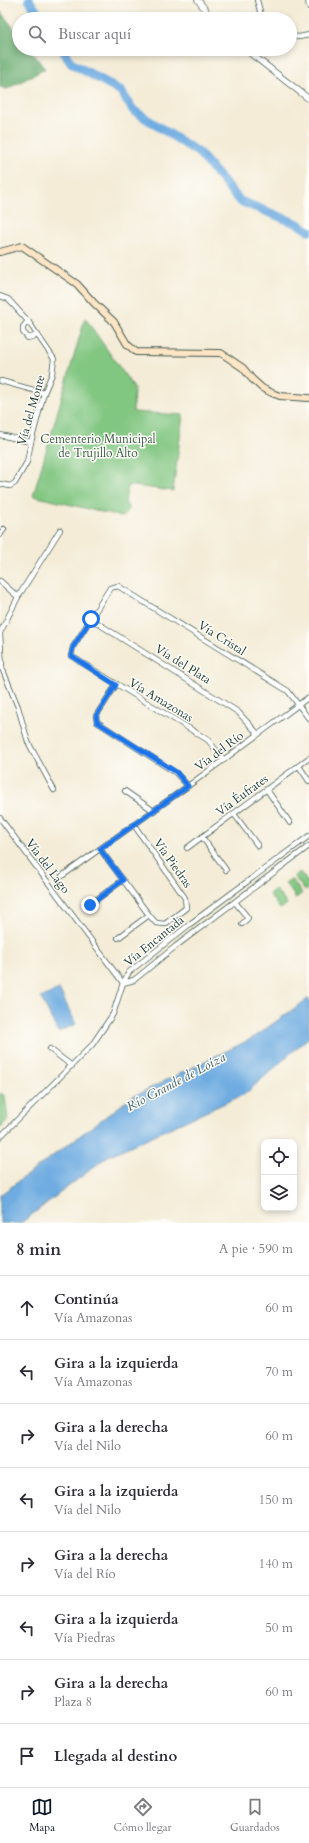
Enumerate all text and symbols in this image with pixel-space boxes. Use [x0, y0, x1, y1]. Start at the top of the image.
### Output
search box [12, 12, 297, 56]
icon: search [26, 23, 48, 45]
text: Buscar aquí [58, 24, 131, 44]
street label: Vía del Monte [13, 373, 49, 447]
park label: Cementerio Municipal de Trujillo Alto [40, 431, 156, 461]
route start [82, 610, 100, 628]
street label: Vía Cristal [195, 617, 249, 659]
street label: Vía del Plata [152, 641, 215, 688]
street label: Vía Amazonas [126, 675, 196, 725]
street label: Vía del Río [191, 727, 247, 775]
street label: Vía Éufrates [212, 770, 271, 819]
street label: Vía del Lago [22, 835, 74, 897]
street label: Vía Piedras [150, 835, 196, 891]
route end [81, 896, 99, 914]
street label: Vía Encantada [121, 911, 188, 970]
water label: Río Grande de Loíza [123, 1048, 229, 1116]
map controls [261, 1139, 297, 1211]
button: locate [261, 1139, 297, 1175]
button: layers [261, 1175, 297, 1211]
text: 8 min [16, 1238, 61, 1261]
text: A pie · 590 m [219, 1240, 293, 1258]
text: Continúa [54, 1289, 119, 1309]
icon: ahead [16, 1297, 38, 1319]
text: 60 m [265, 1299, 293, 1317]
text: Vía Amazonas [54, 1309, 132, 1327]
text: Gira a la izquierda [54, 1353, 178, 1373]
icon: left [16, 1361, 38, 1383]
text: 70 m [265, 1363, 293, 1381]
text: Vía Amazonas [54, 1373, 132, 1391]
text: Gira a la derecha [54, 1417, 168, 1437]
icon: right [16, 1425, 38, 1447]
text: 60 m [265, 1427, 293, 1445]
text: Vía del Nilo [54, 1437, 121, 1455]
text: Gira a la izquierda [54, 1481, 178, 1501]
icon: left [16, 1489, 38, 1511]
text: 150 m [259, 1491, 293, 1509]
text: Vía del Nilo [54, 1501, 121, 1519]
text: Gira a la derecha [54, 1545, 168, 1565]
icon: right [16, 1553, 38, 1575]
text: 140 m [259, 1555, 293, 1573]
text: Vía del Río [54, 1565, 116, 1583]
text: Gira a la izquierda [54, 1609, 178, 1629]
icon: left [16, 1617, 38, 1639]
text: 50 m [265, 1619, 293, 1637]
text: Vía Piedras [54, 1629, 115, 1647]
text: Gira a la derecha [54, 1673, 168, 1693]
icon: right [16, 1681, 38, 1703]
text: 60 m [265, 1683, 293, 1701]
text: Plaza 8 [54, 1693, 92, 1711]
icon: arrive [16, 1745, 38, 1767]
text: Llegada al destino [54, 1746, 177, 1766]
tab: Mapa [29, 1796, 55, 1835]
tab: Cómo llegar [114, 1796, 172, 1835]
tab: Guardados [230, 1796, 280, 1835]

